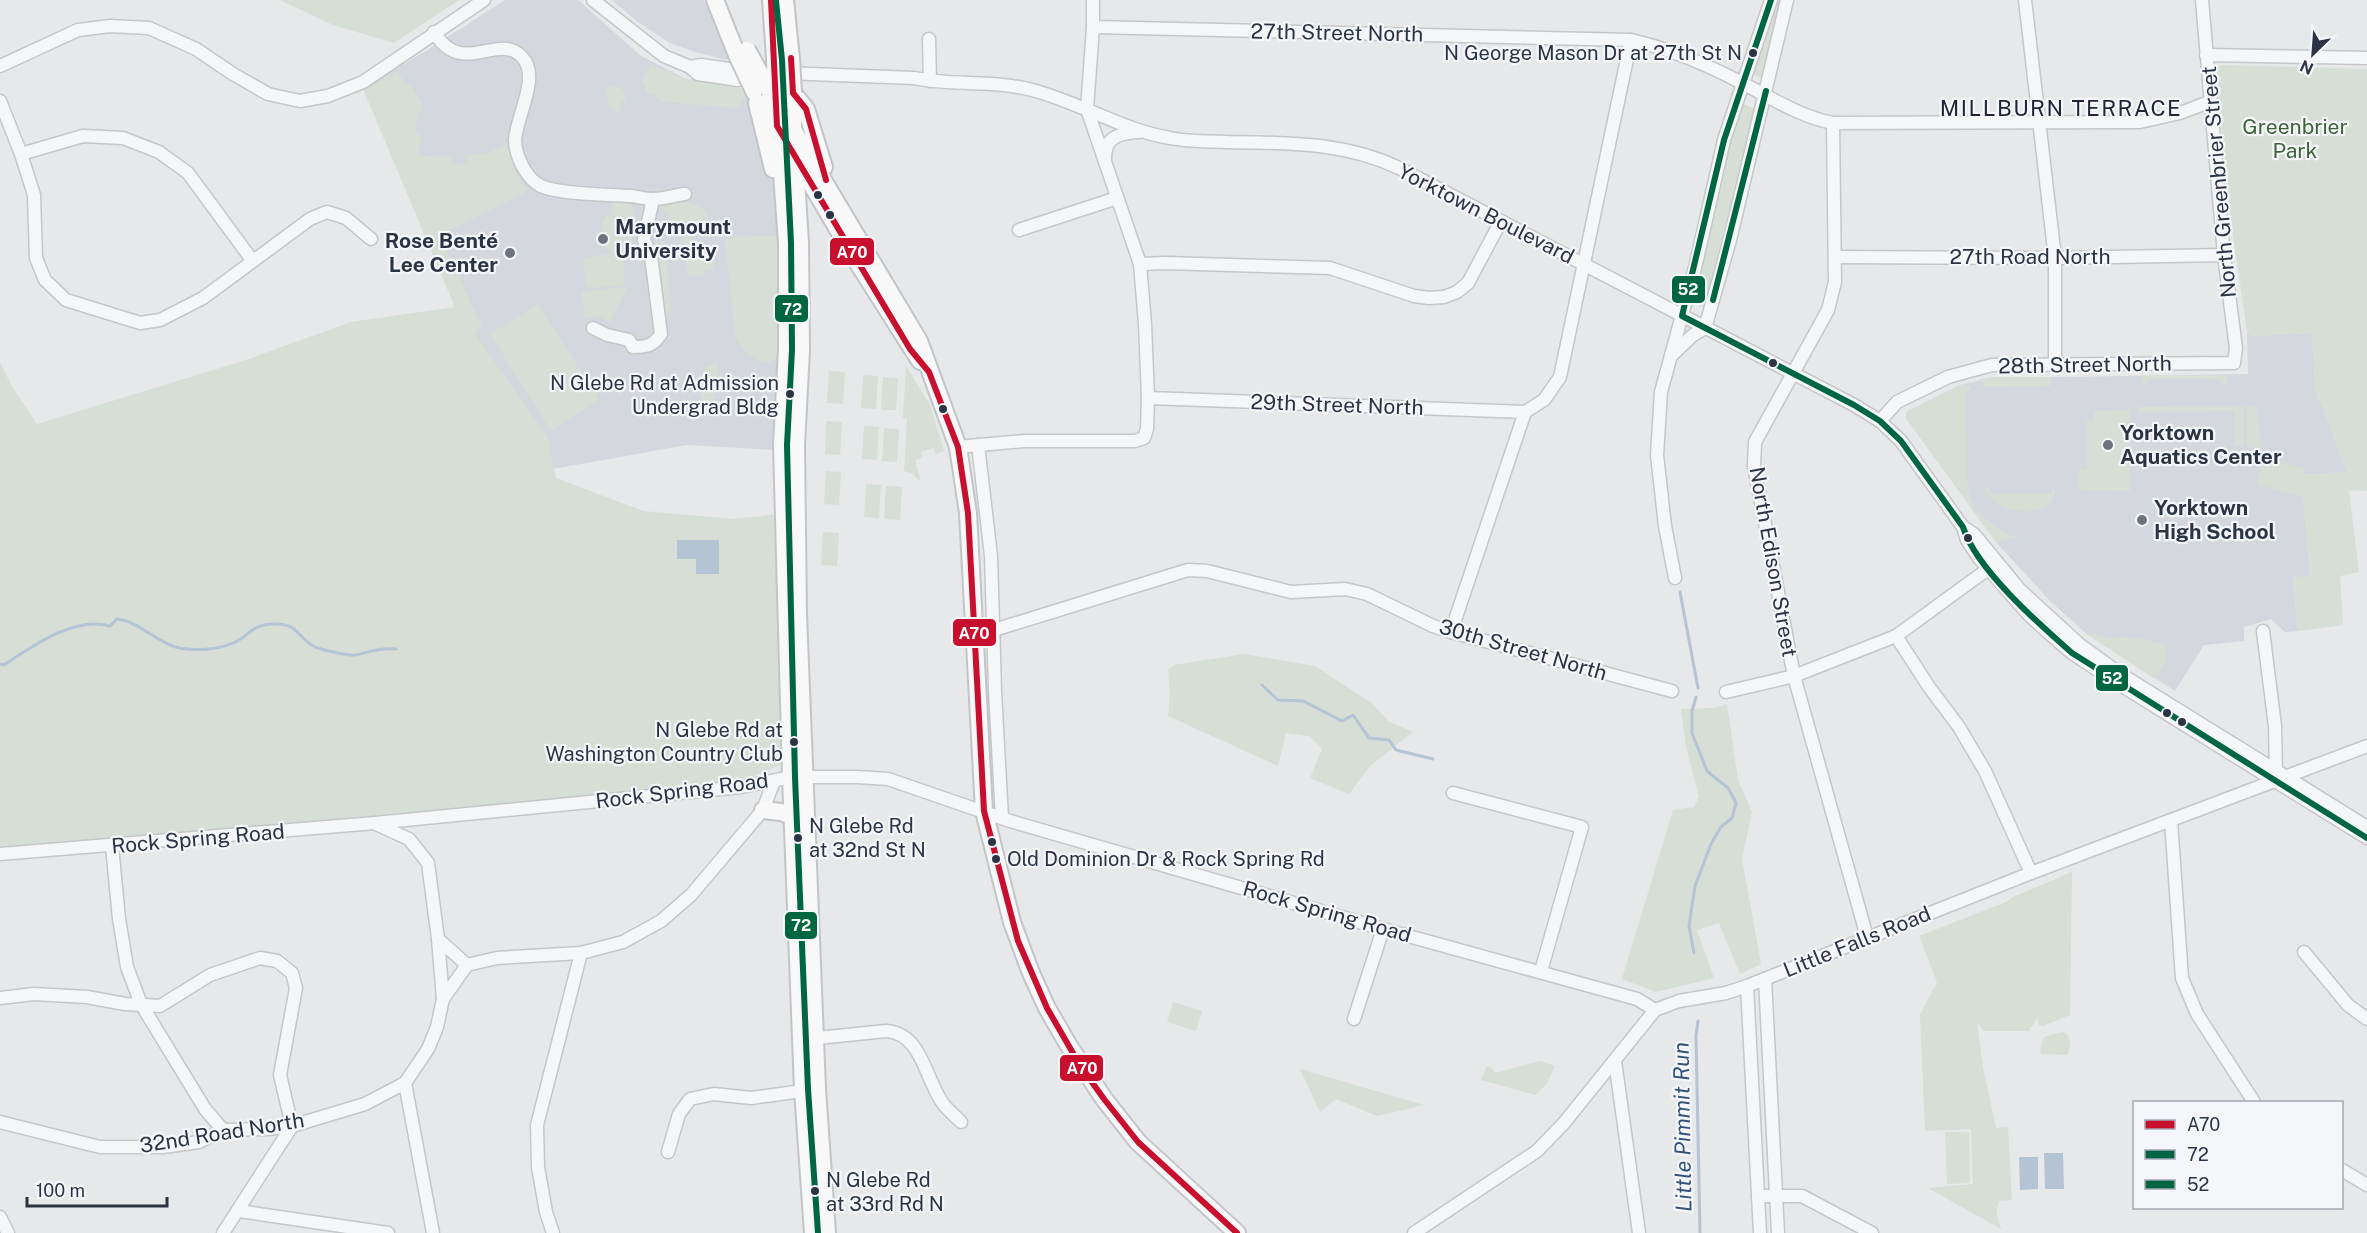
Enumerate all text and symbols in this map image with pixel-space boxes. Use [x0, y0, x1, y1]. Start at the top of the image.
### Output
street label: 27th Street North [1250, 18, 1424, 47]
north arrow [2283, 24, 2343, 84]
place label: N George Mason Dr at 27th St N [1444, 41, 1742, 65]
marker: N George Mason Dr at 27th St N [1747, 47, 1759, 59]
text: N [2297, 56, 2317, 78]
street label: North Greenbrier Street [2196, 65, 2241, 299]
district label: MILLBURN TERRACE [1940, 95, 2182, 121]
park label: Greenbrier Park [2242, 114, 2348, 163]
street label: Yorktown Boulevard [1394, 158, 1579, 269]
unlabelled marker [812, 189, 824, 201]
unlabelled marker [824, 209, 836, 221]
place label: Marymount University [615, 214, 731, 263]
place label: Rose Benté Lee Center [385, 228, 498, 277]
marker: Marymount University [596, 232, 610, 246]
line badge: A70 [829, 237, 875, 266]
text: A70 [836, 243, 868, 262]
street label: 27th Road North [1949, 244, 2111, 269]
marker: Rose Benté Lee Center [503, 246, 517, 260]
line badge: 52 [1671, 275, 1706, 304]
text: 52 [1678, 280, 1698, 299]
line badge: 72 [774, 294, 809, 323]
text: 72 [782, 300, 802, 319]
street label: 28th Street North [1998, 350, 2172, 379]
unlabelled marker [1767, 357, 1779, 369]
place label: N Glebe Rd at Admission Undergrad Bldg [550, 371, 779, 419]
marker: N Glebe Rd at Admission Undergrad Bldg [784, 388, 796, 400]
street label: 29th Street North [1250, 389, 1424, 420]
unlabelled marker [937, 403, 949, 415]
place label: Yorktown Aquatics Center [2120, 420, 2282, 469]
marker: Yorktown Aquatics Center [2101, 438, 2115, 452]
street label: North Edison Street [1744, 465, 1803, 659]
place label: Yorktown High School [2154, 495, 2276, 544]
marker: Yorktown High School [2135, 513, 2149, 527]
unlabelled marker [1962, 532, 1974, 544]
street label: 30th Street North [1436, 614, 1610, 685]
line badge: A70 [952, 618, 997, 647]
text: A70 [958, 624, 990, 643]
line badge: 52 [2095, 664, 2129, 692]
text: 52 [2102, 669, 2122, 688]
unlabelled marker [2161, 707, 2173, 719]
unlabelled marker [2176, 716, 2188, 728]
place label: N Glebe Rd at Washington Country Club [545, 718, 783, 766]
marker: N Glebe Rd at Washington Country Club [788, 736, 800, 748]
street label: Rock Spring Road [594, 767, 770, 814]
place label: N Glebe Rd at 32nd St N [809, 814, 926, 862]
street label: Rock Spring Road [110, 818, 286, 859]
marker: N Glebe Rd at 32nd St N [792, 832, 804, 844]
unlabelled marker [986, 836, 998, 848]
place label: Old Dominion Dr & Rock Spring Rd [1007, 847, 1325, 871]
marker: Old Dominion Dr & Rock Spring Rd [990, 853, 1002, 865]
street label: Rock Spring Road [1240, 876, 1414, 948]
street label: Little Falls Road [1779, 901, 1934, 982]
line badge: 72 [784, 911, 818, 940]
text: 72 [791, 916, 811, 935]
water label: Little Pimmit Run [1668, 1042, 1696, 1212]
line badge: A70 [1059, 1054, 1104, 1082]
text: A70 [1066, 1059, 1098, 1078]
legend [2133, 1101, 2343, 1209]
street label: 32nd Road North [138, 1107, 306, 1158]
text: A70 [2187, 1114, 2220, 1135]
text: 72 [2187, 1144, 2209, 1165]
place label: N Glebe Rd at 33rd Rd N [826, 1168, 944, 1216]
scale bar [27, 1170, 166, 1208]
text: 52 [2187, 1174, 2209, 1195]
text: 100 m [36, 1180, 85, 1201]
marker: N Glebe Rd at 33rd Rd N [809, 1185, 821, 1197]

